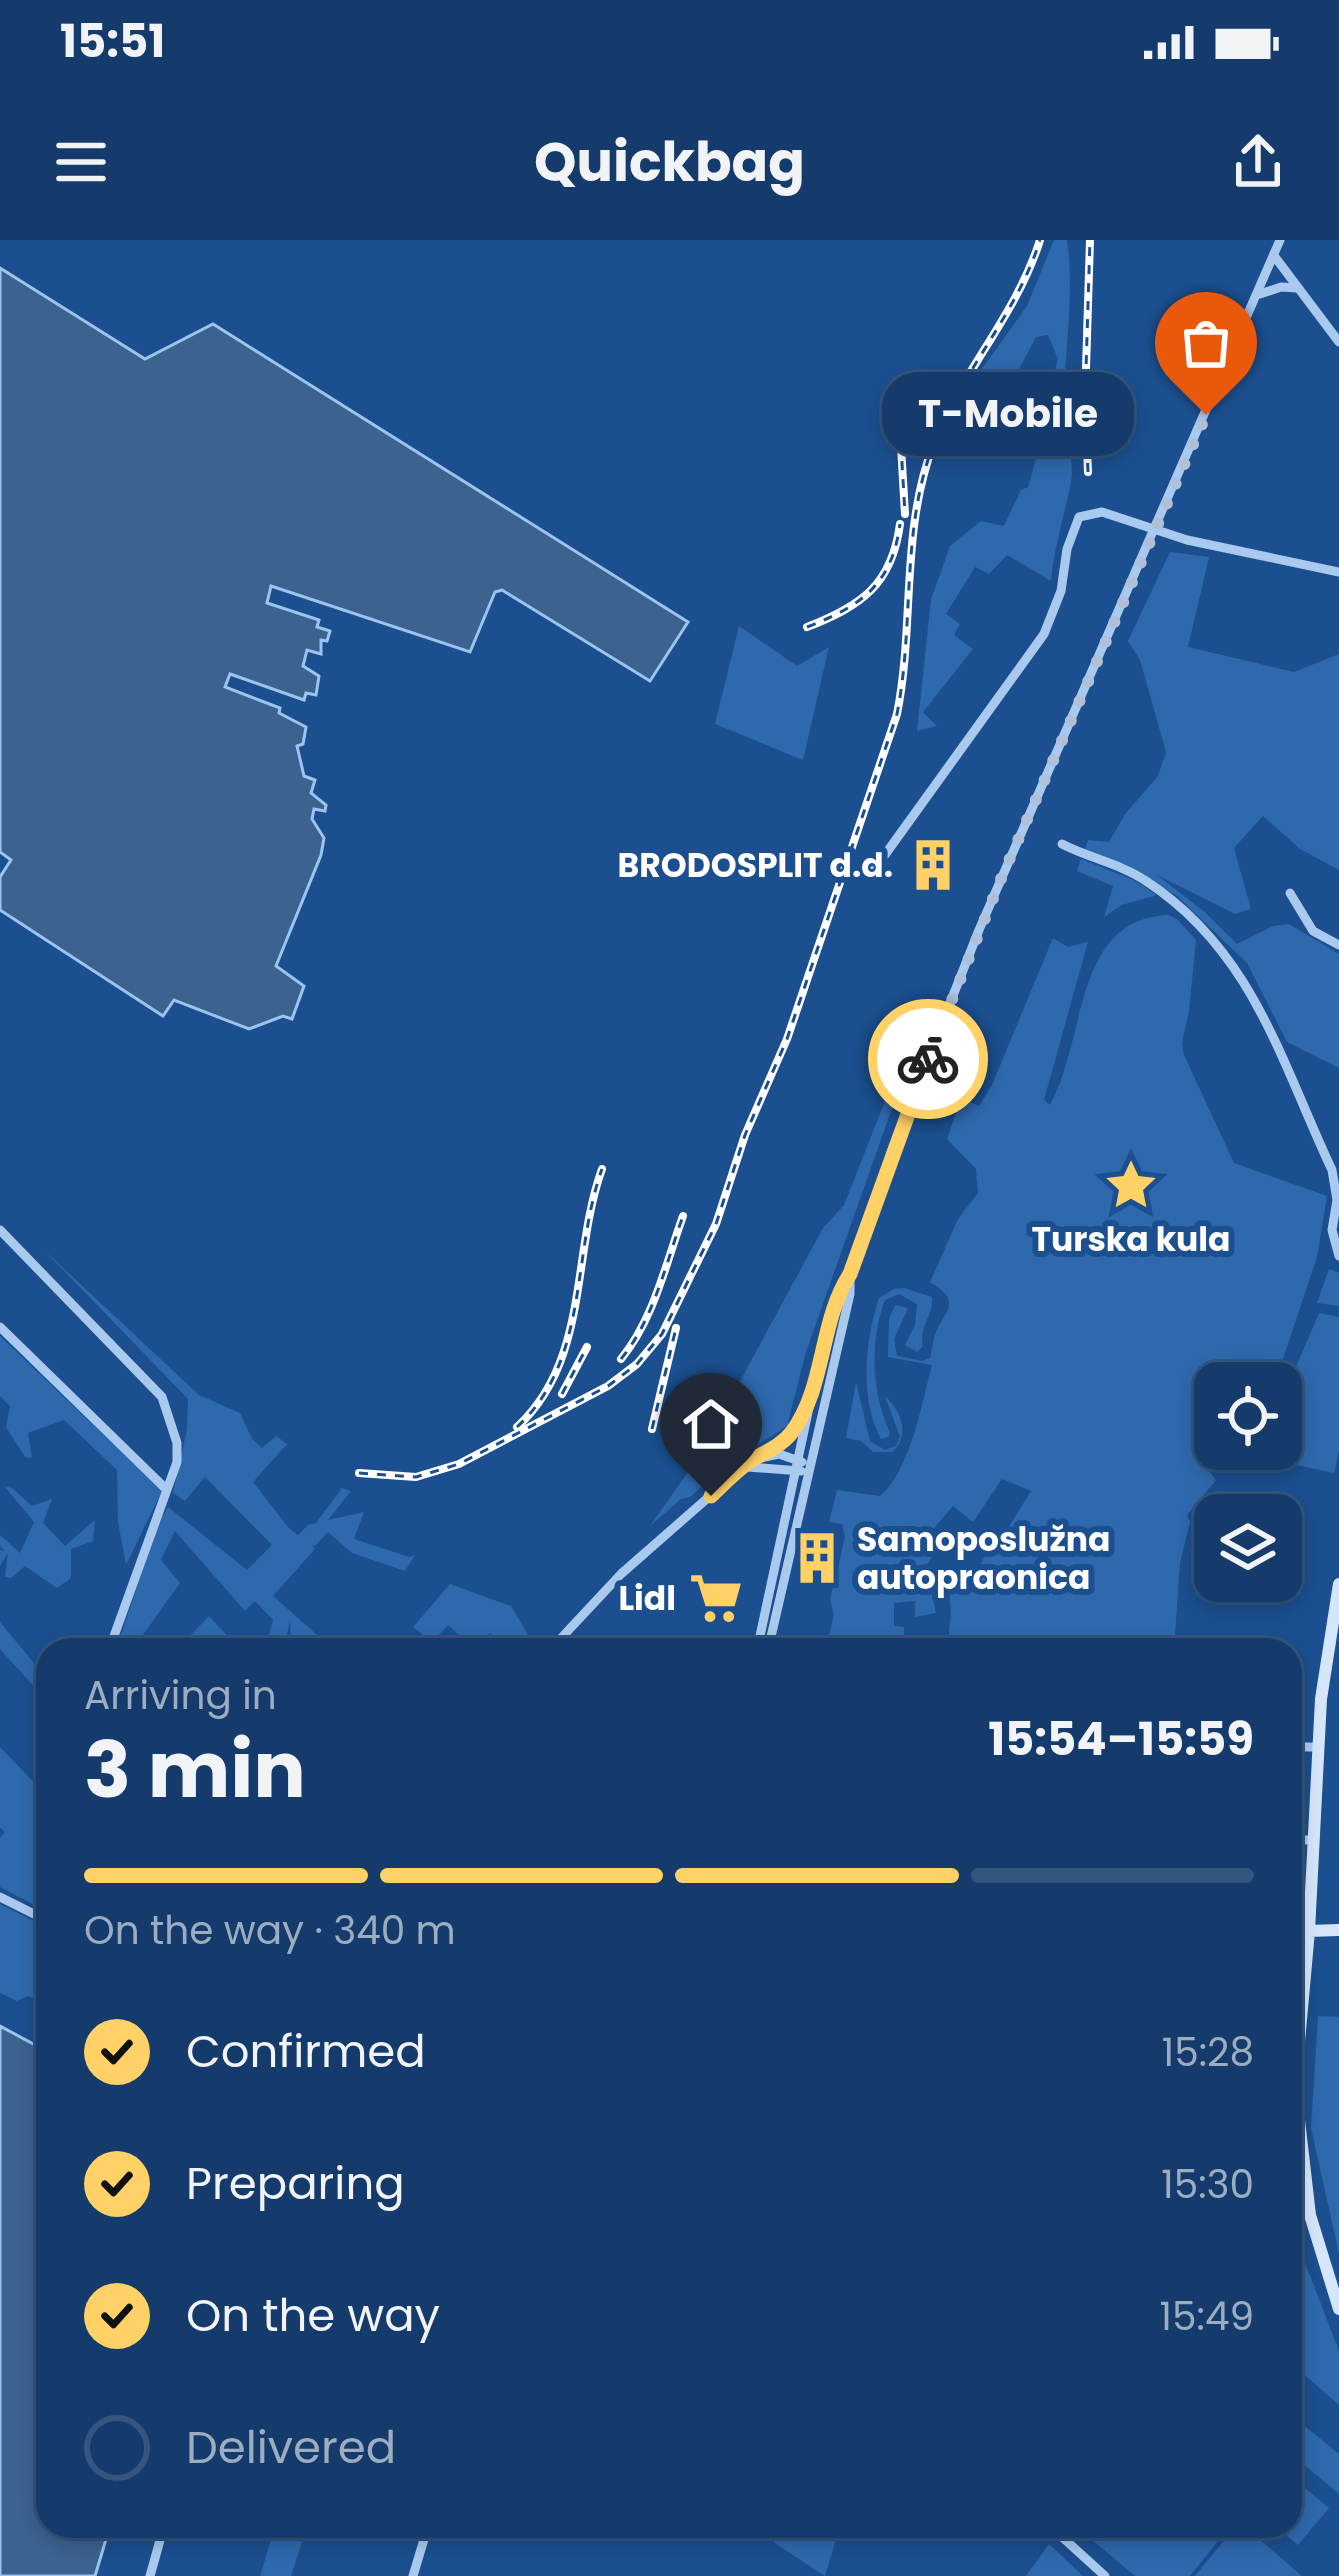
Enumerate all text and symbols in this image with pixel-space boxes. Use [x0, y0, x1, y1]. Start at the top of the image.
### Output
text: 15:51 [60, 10, 165, 73]
text: Quickbag [534, 124, 805, 200]
icon: menu [48, 129, 114, 195]
icon: share [1225, 129, 1291, 195]
pin [1155, 292, 1257, 415]
icon: bag [1173, 310, 1239, 376]
callout: T-Mobile [882, 373, 1134, 457]
text: T-Mobile [918, 386, 1098, 441]
building icon: BRODOSPLIT d.d. [904, 836, 962, 894]
place label: BRODOSPLIT d.d. [618, 842, 893, 889]
courier [868, 999, 988, 1119]
icon: bike [895, 1026, 961, 1092]
place icon: Turska kula [1102, 1156, 1160, 1214]
place label: Turska kula [1032, 1216, 1230, 1263]
map controls [1194, 1362, 1302, 1602]
button: locate [1194, 1362, 1302, 1470]
pin [660, 1373, 762, 1496]
icon: home [678, 1391, 744, 1457]
button: layers [1194, 1494, 1302, 1602]
place label: Samoposlužna autopraonica [857, 1516, 1111, 1601]
building icon: Samoposlužna autopraonica [788, 1529, 846, 1587]
supermarket icon: Lidl [687, 1569, 745, 1627]
place label: Lidl [618, 1575, 676, 1622]
text: Arriving in [84, 1668, 277, 1723]
text: 15:54–15:59 [988, 1708, 1254, 1771]
text: 3 min [84, 1715, 306, 1824]
text: On the way · 340 m [84, 1903, 456, 1958]
icon: check [84, 2019, 150, 2085]
text: Confirmed [186, 2020, 426, 2083]
text: 15:28 [1162, 2025, 1254, 2080]
icon: check [84, 2151, 150, 2217]
text: Preparing [186, 2152, 405, 2215]
text: 15:30 [1161, 2157, 1254, 2212]
icon: check [84, 2283, 150, 2349]
text: On the way [186, 2284, 440, 2347]
text: 15:49 [1160, 2289, 1254, 2344]
text: Delivered [186, 2416, 396, 2479]

